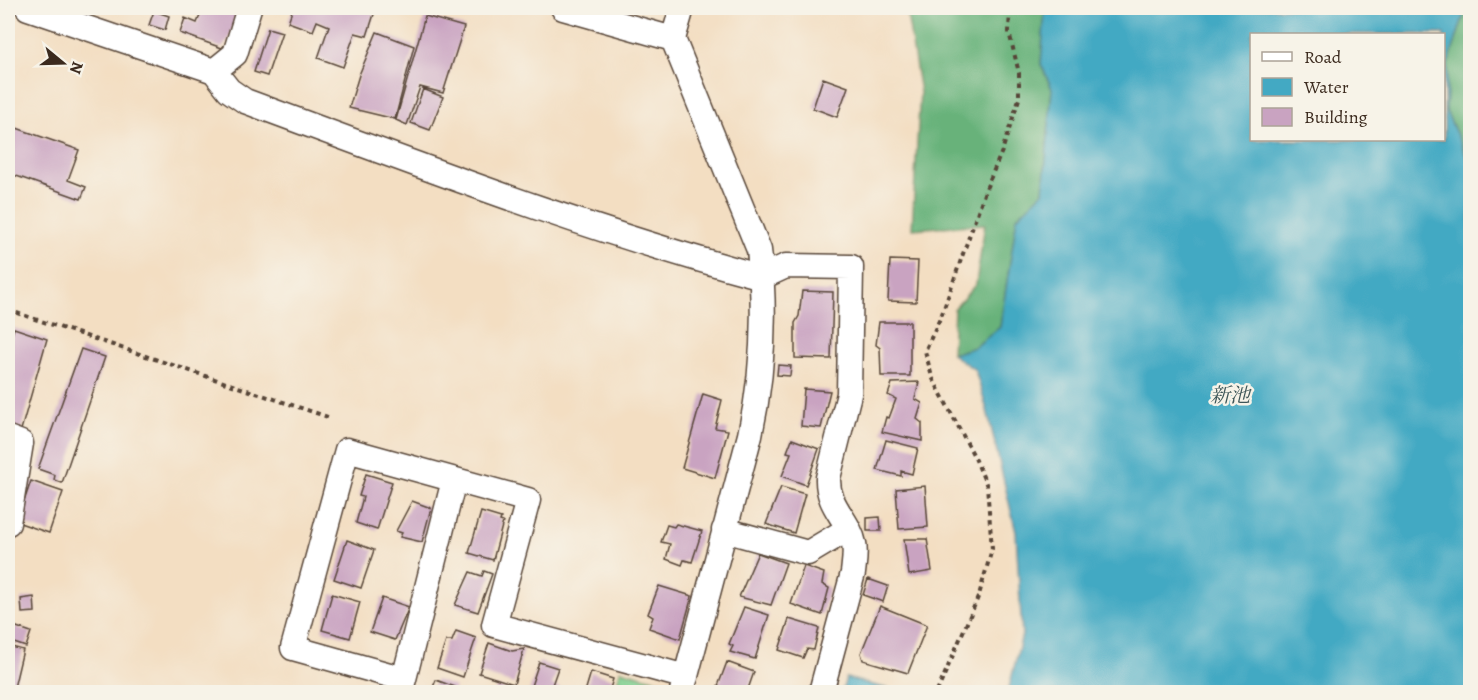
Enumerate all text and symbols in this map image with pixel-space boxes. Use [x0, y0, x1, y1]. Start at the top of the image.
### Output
north arrow [33, 33, 93, 93]
legend [1250, 33, 1445, 141]
text: Road [1304, 45, 1342, 69]
text: N [64, 58, 89, 77]
text: Water [1303, 75, 1349, 99]
text: Building [1304, 105, 1368, 129]
water label: 新池 [1210, 382, 1252, 409]

